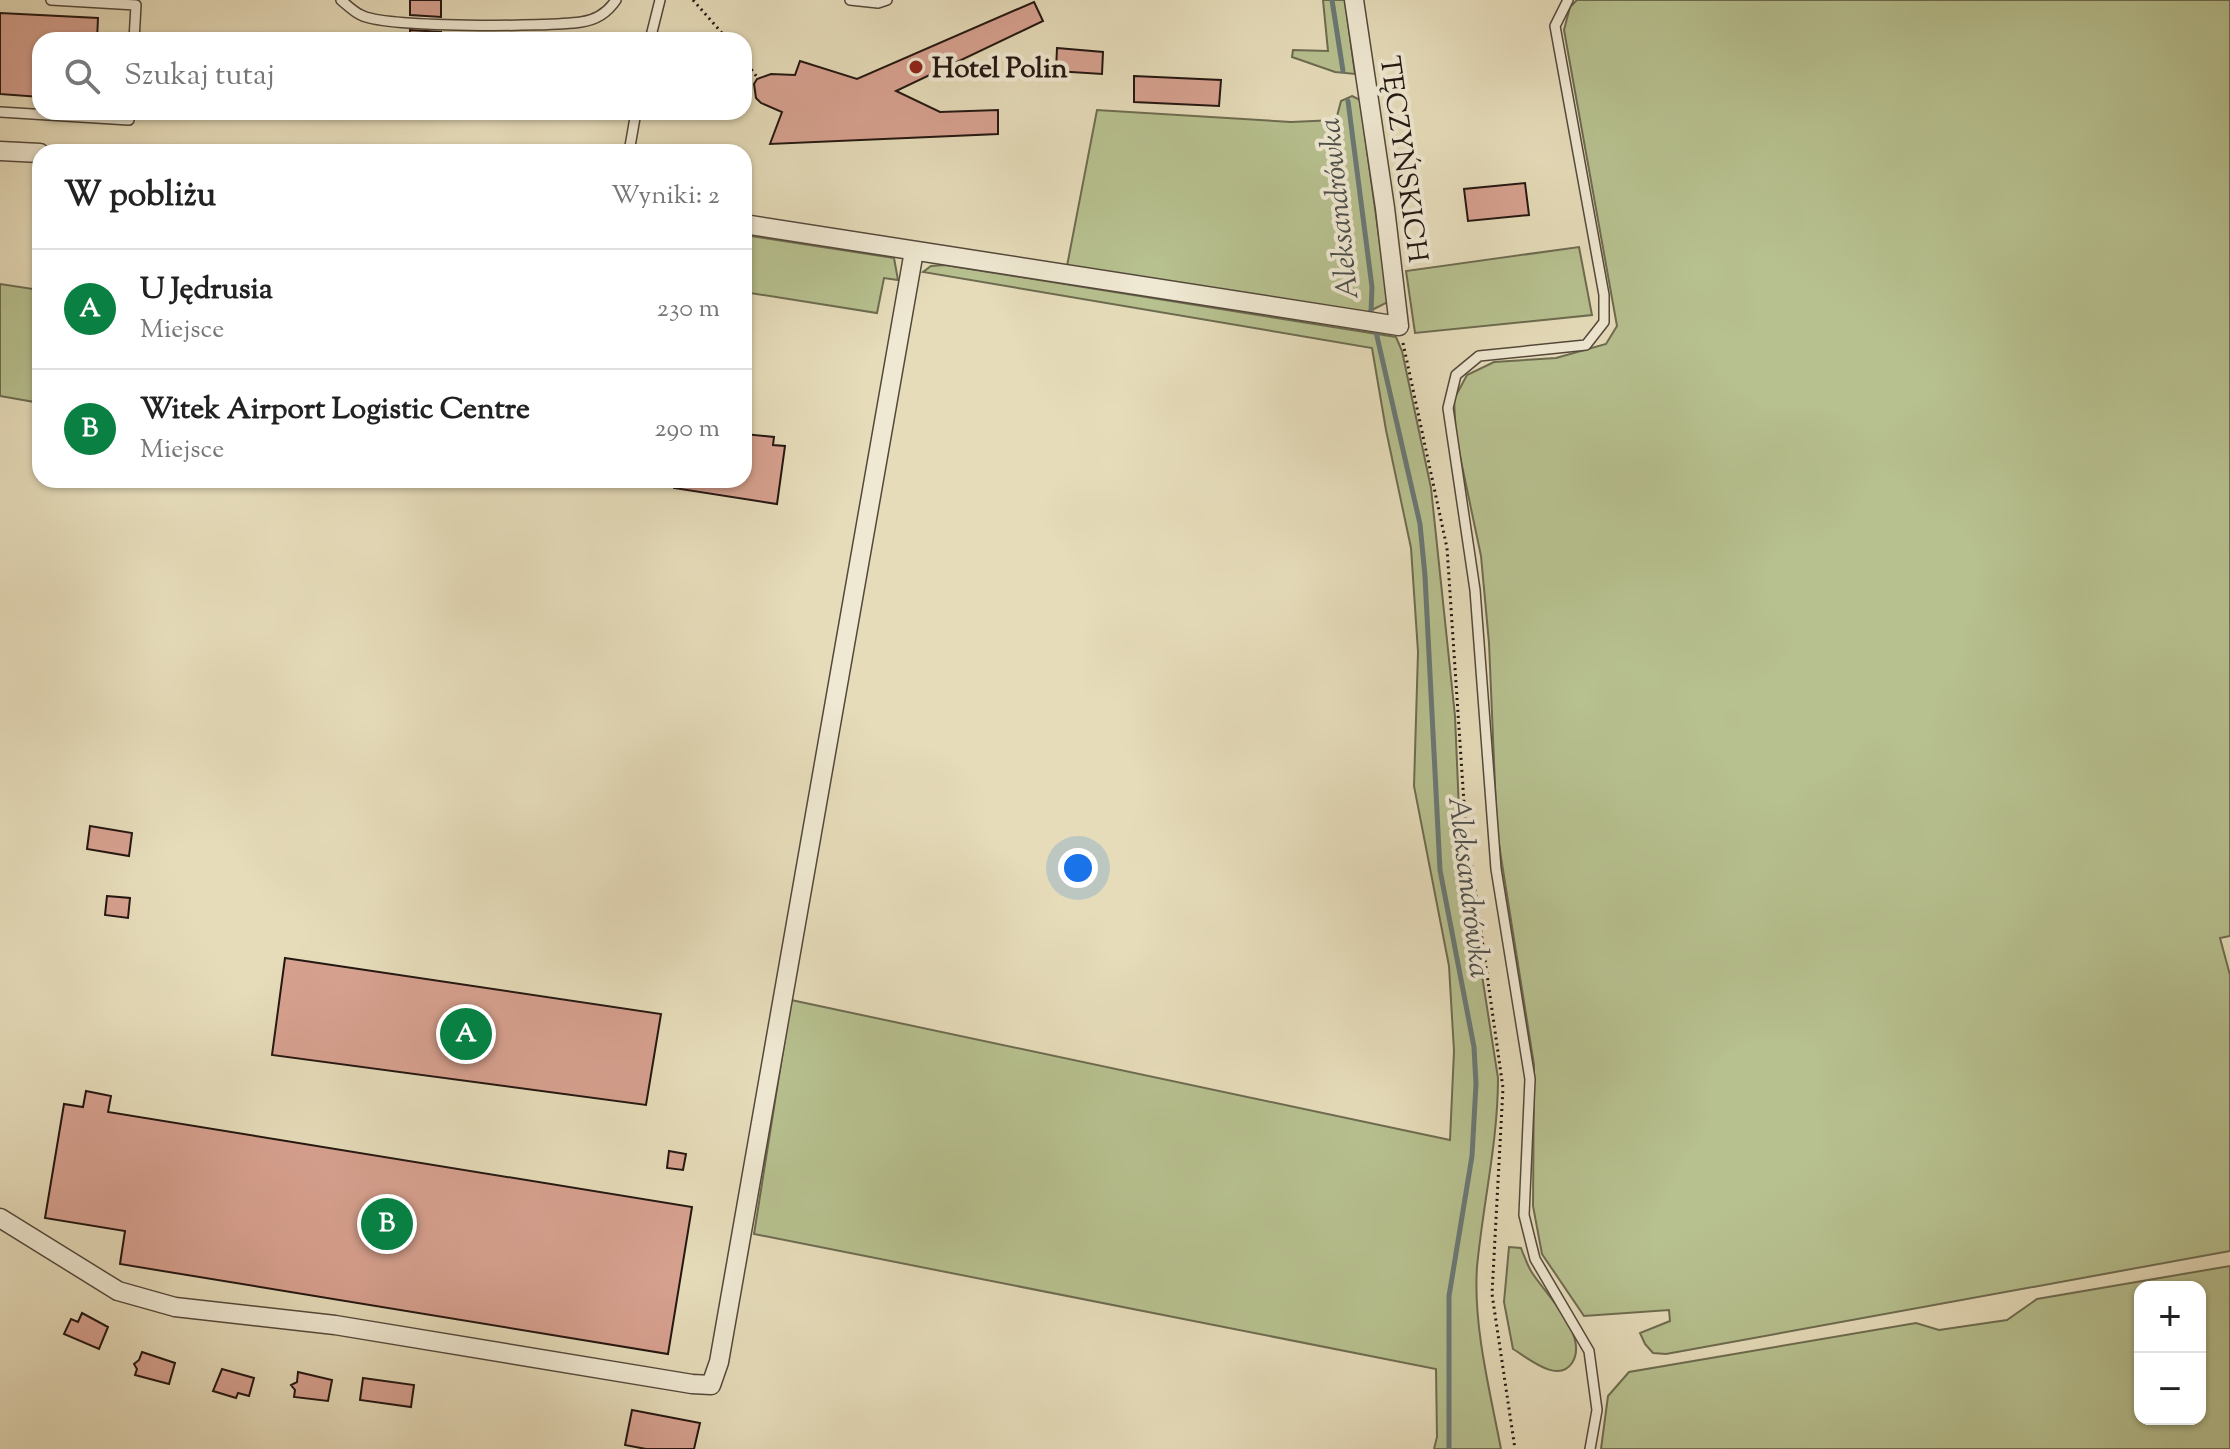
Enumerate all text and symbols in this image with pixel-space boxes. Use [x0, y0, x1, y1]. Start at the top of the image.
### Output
search box [32, 32, 752, 120]
place label: Hotel Polin [932, 50, 1068, 90]
icon: search [60, 54, 104, 98]
street label: TĘCZYŃSKICH [1368, 54, 1436, 265]
text: Szukaj tutaj [124, 55, 275, 98]
marker: Hotel Polin [907, 58, 925, 76]
water label: Aleksandrówka [1310, 116, 1371, 302]
text: W pobliżu [64, 172, 216, 221]
text: Wyniki: 2 [611, 178, 720, 215]
text: U Jędrusia [140, 269, 273, 312]
text: A [79, 291, 101, 328]
text: 230 m [657, 291, 720, 328]
text: Miejsce [140, 312, 224, 349]
text: Witek Airport Logistic Centre [140, 389, 530, 432]
text: B [82, 411, 98, 448]
text: 290 m [654, 411, 720, 448]
text: Miejsce [140, 432, 224, 469]
water label: Aleksandrówka [1435, 794, 1500, 980]
your location [1058, 848, 1098, 888]
pin: A [440, 1004, 492, 1064]
pin: B [361, 1194, 413, 1254]
map controls [2134, 1281, 2206, 1425]
button: + [2134, 1281, 2206, 1353]
button: − [2134, 1353, 2206, 1425]

